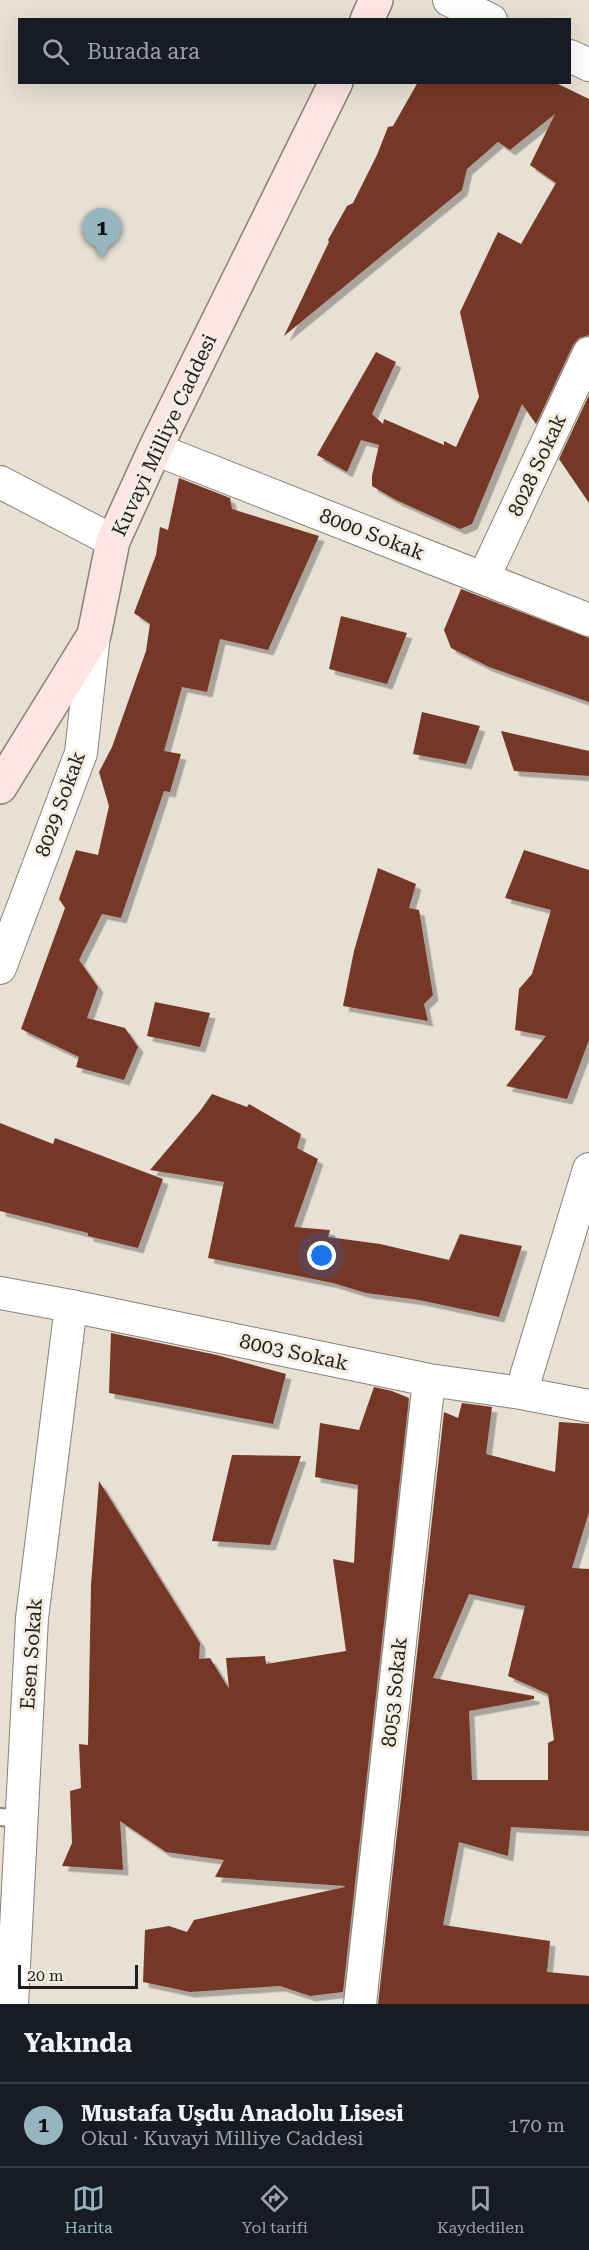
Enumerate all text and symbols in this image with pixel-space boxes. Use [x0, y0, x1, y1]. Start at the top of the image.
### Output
search box [18, 18, 571, 84]
icon: search [39, 35, 72, 68]
text: Burada ara [87, 39, 200, 64]
pin: 1 [82, 208, 122, 258]
street label: Kuvayi Milliye Caddesi [107, 330, 221, 540]
street label: 8028 Sokak [503, 410, 571, 520]
street label: 8000 Sokak [316, 503, 428, 565]
street label: 8029 Sokak [30, 748, 90, 860]
your location [307, 1241, 336, 1270]
street label: 8003 Sokak [238, 1329, 351, 1375]
street label: Esen Sokak [15, 1597, 47, 1711]
street label: 8053 Sokak [376, 1636, 412, 1748]
scale bar [18, 1962, 138, 1990]
text: 20 m [27, 1966, 64, 1985]
text: Yakında [24, 2028, 132, 2058]
text: Mustafa Uşdu Anadolu Lisesi [81, 2101, 404, 2126]
text: 1 [38, 2113, 49, 2137]
text: 170 m [508, 2113, 565, 2137]
text: Okul · Kuvayi Milliye Caddesi [81, 2126, 364, 2150]
tab: Harita [65, 2182, 113, 2237]
tab: Yol tarifi [242, 2182, 308, 2237]
tab: Kaydedilen [437, 2182, 524, 2237]

